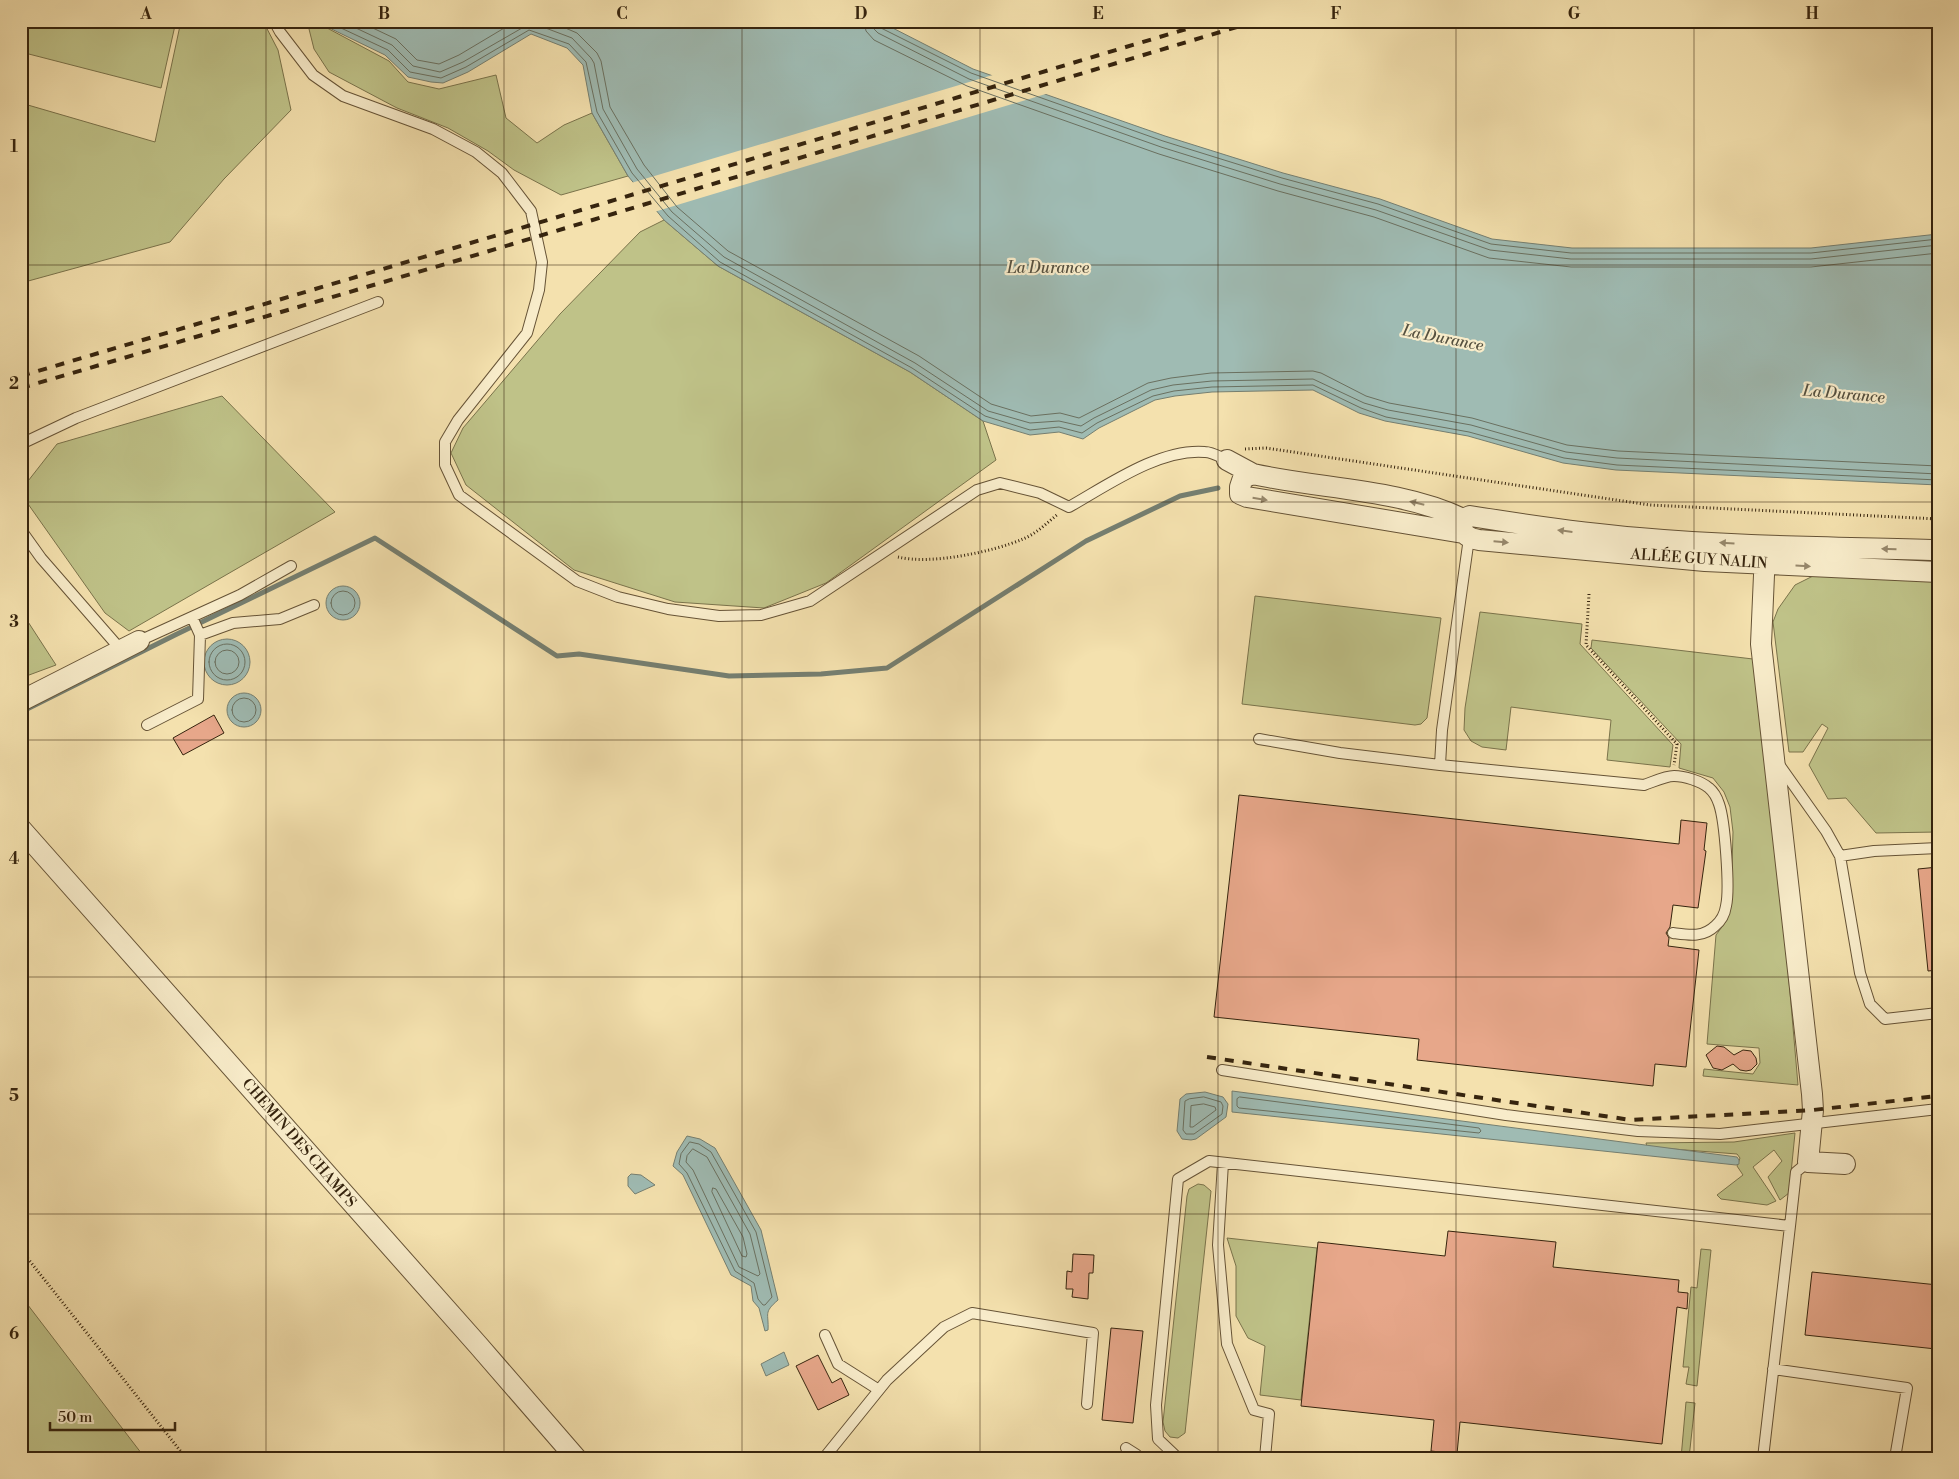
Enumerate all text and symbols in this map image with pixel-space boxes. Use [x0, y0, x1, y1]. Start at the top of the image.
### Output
text: A [139, 4, 152, 24]
text: B [378, 4, 390, 24]
text: C [616, 4, 628, 24]
text: D [855, 4, 868, 24]
text: E [1092, 4, 1104, 24]
text: F [1330, 4, 1342, 24]
text: G [1568, 4, 1581, 24]
text: H [1805, 4, 1819, 24]
text: 1 [10, 137, 18, 157]
water label: La Durance [1006, 258, 1090, 278]
water label: La Durance [1400, 320, 1486, 356]
text: 2 [9, 374, 19, 394]
water label: La Durance [1801, 380, 1886, 408]
one-way arrow [1253, 496, 1269, 504]
one-way arrow [1409, 499, 1425, 507]
one-way arrow [1556, 526, 1572, 534]
one-way arrow [1493, 538, 1509, 546]
one-way arrow [1718, 538, 1734, 546]
street label: ALLÉE GUY NALIN [1629, 544, 1768, 573]
one-way arrow [1881, 544, 1897, 552]
one-way arrow [1795, 563, 1811, 571]
text: 3 [9, 612, 19, 632]
text: 4 [9, 849, 20, 869]
street label: CHEMIN DES CHAMPS [238, 1075, 360, 1211]
text: 5 [9, 1086, 19, 1106]
text: 6 [9, 1324, 19, 1344]
scale bar [50, 1399, 175, 1431]
text: 50 m [58, 1408, 92, 1427]

